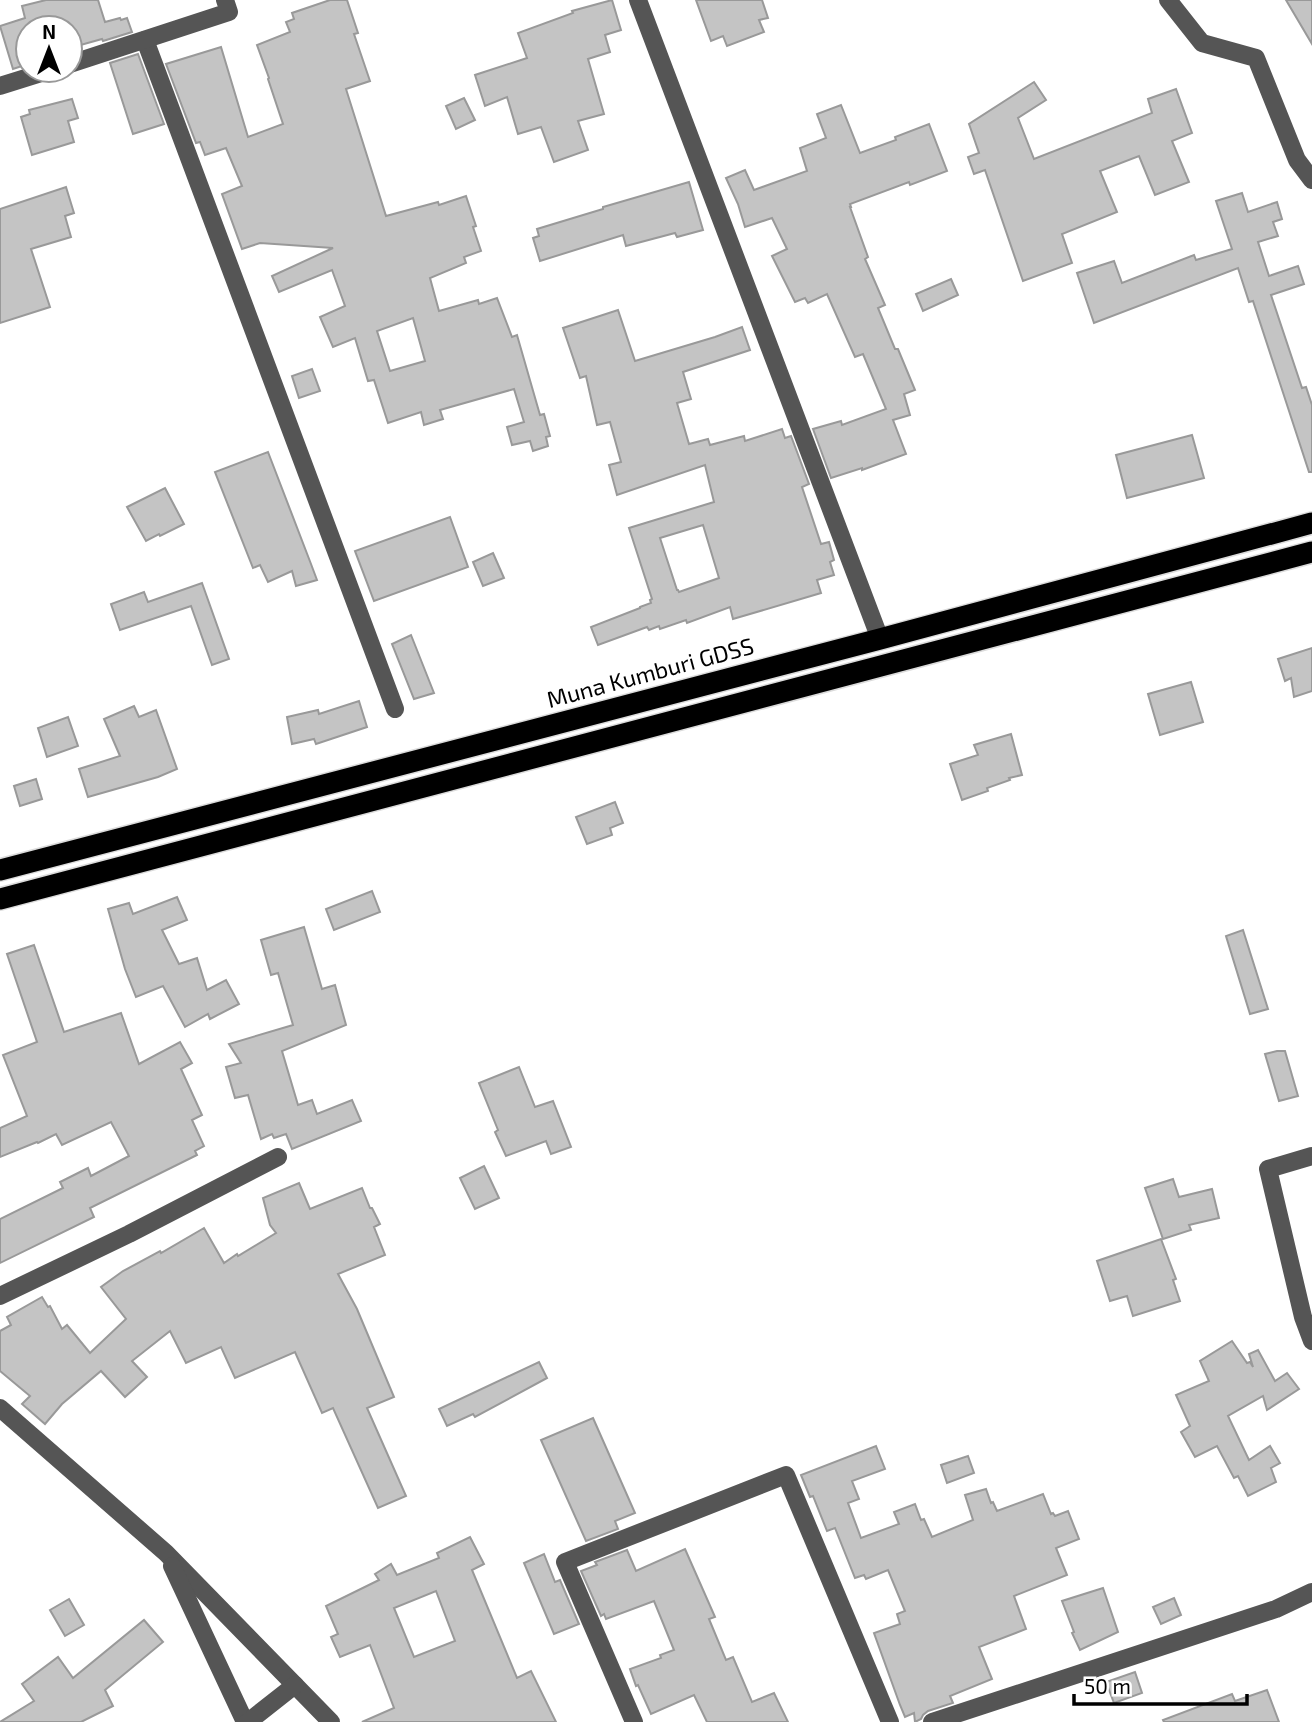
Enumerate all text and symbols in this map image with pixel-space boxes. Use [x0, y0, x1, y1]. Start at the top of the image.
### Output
north arrow [14, 14, 84, 84]
text: N [42, 20, 56, 43]
street label: Muna Kumburi GDSS [544, 631, 756, 713]
scale bar [1074, 1662, 1247, 1706]
text: 50 m [1084, 1673, 1131, 1698]

